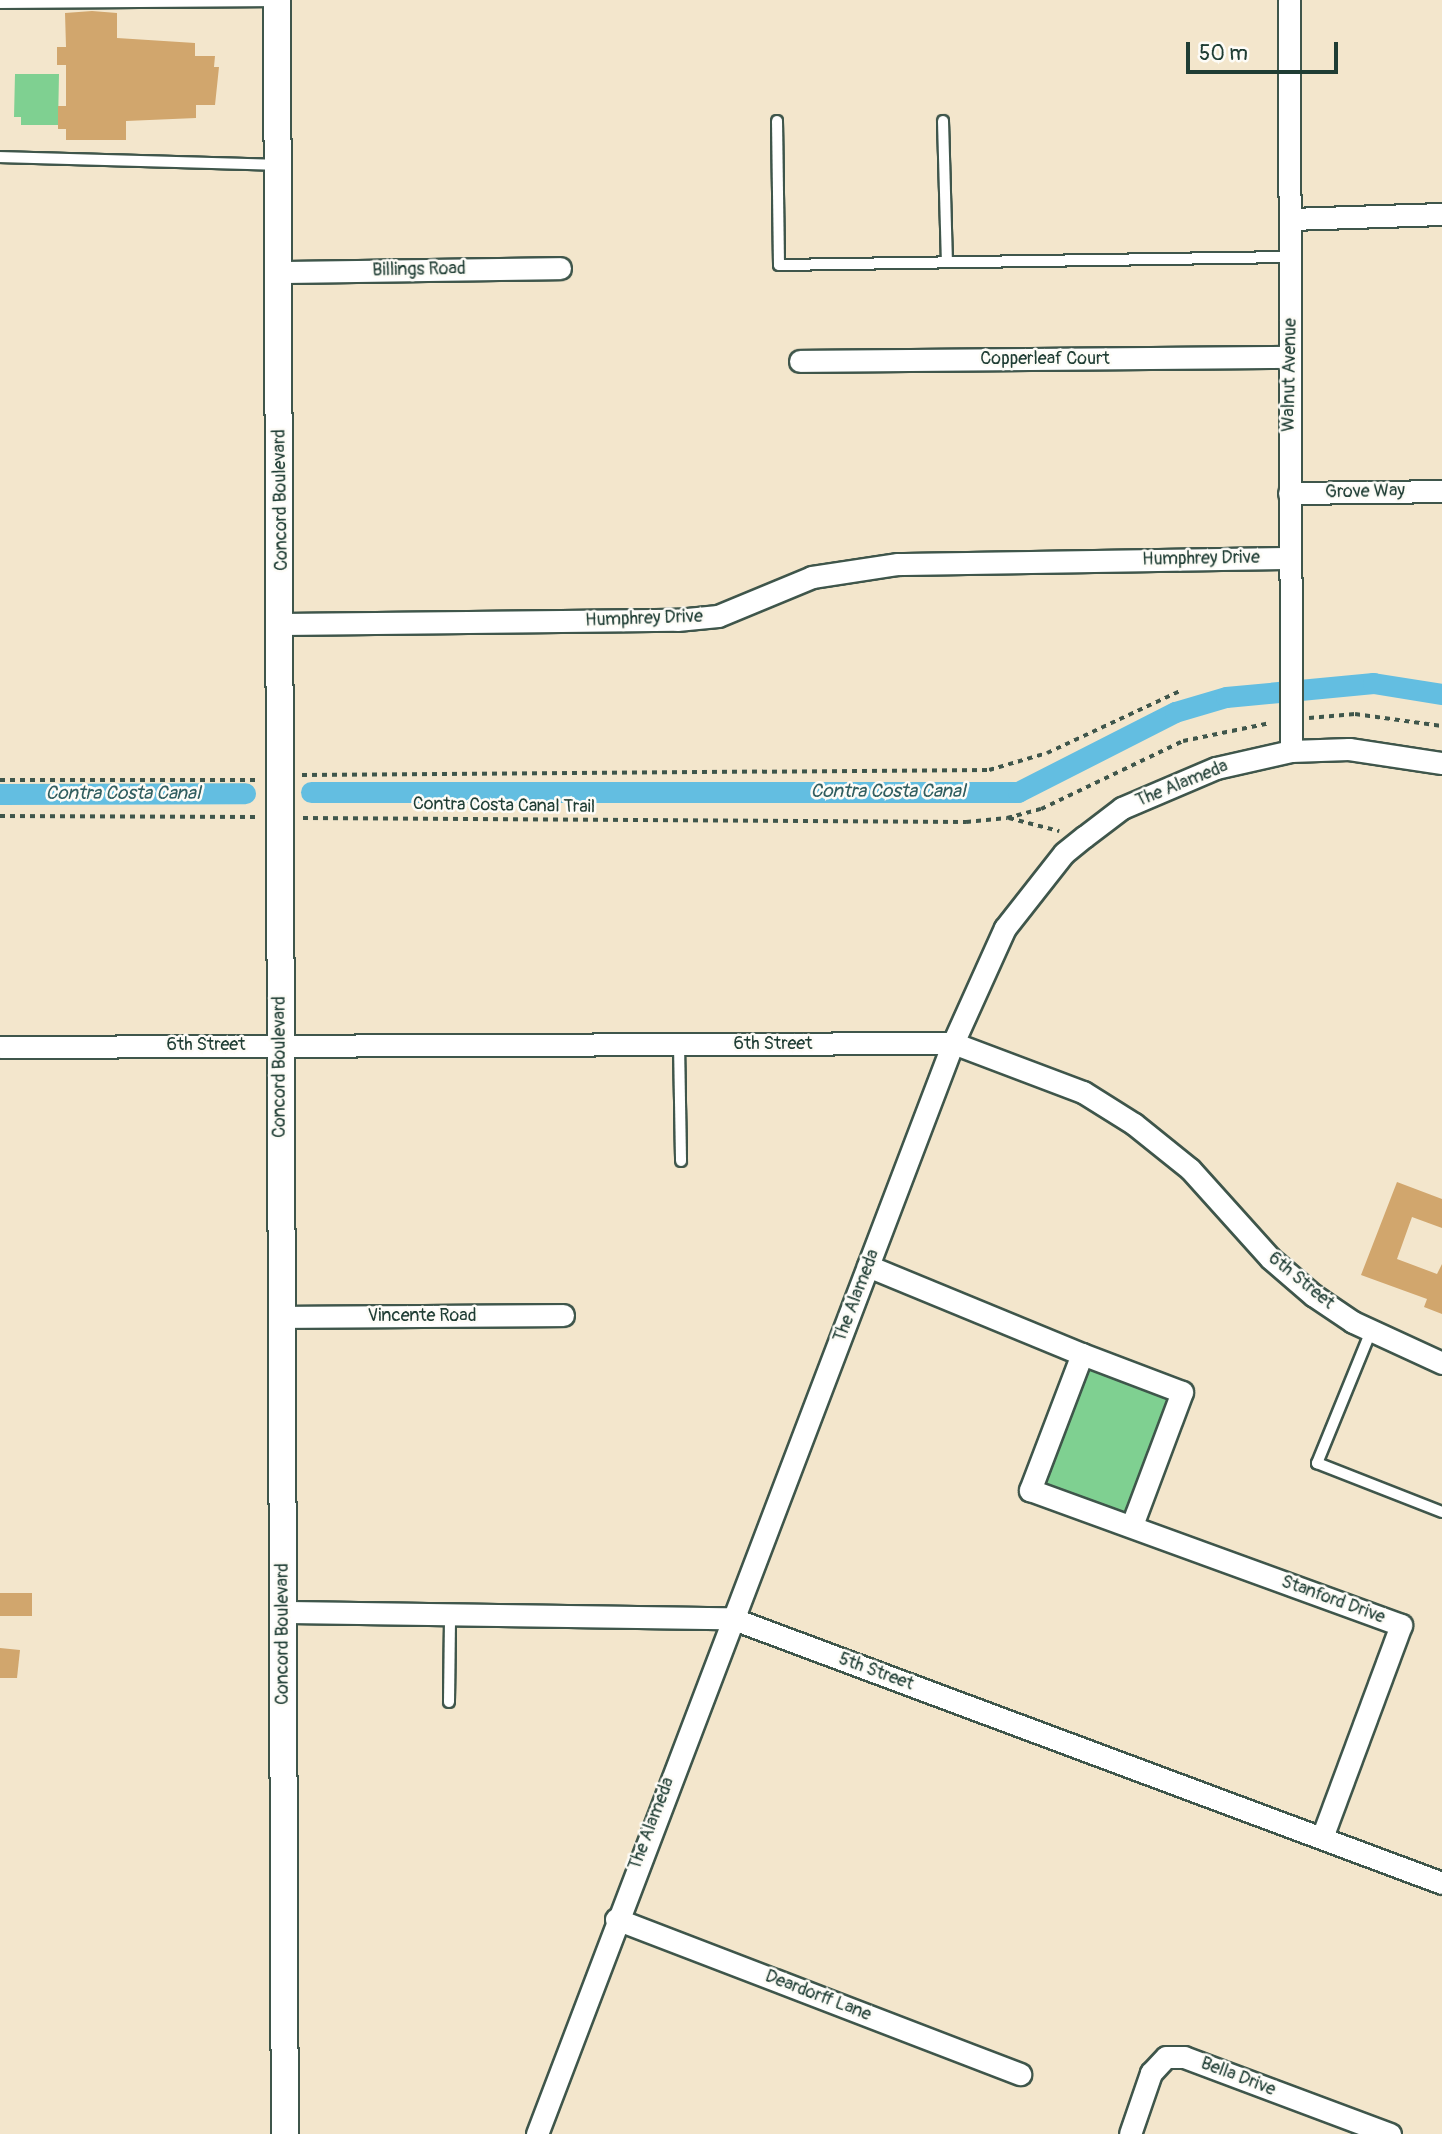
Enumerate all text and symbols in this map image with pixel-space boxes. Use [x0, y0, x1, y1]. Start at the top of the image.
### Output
scale bar [1190, 28, 1342, 72]
text: 50 m [1199, 40, 1248, 67]
street label: Billings Road [372, 258, 466, 282]
street label: Walnut Avenue [1278, 318, 1302, 432]
street label: Copperleaf Court [980, 348, 1110, 370]
street label: Concord Boulevard [269, 429, 293, 571]
street label: Grove Way [1325, 481, 1405, 503]
street label: Humphrey Drive [1142, 547, 1260, 571]
street label: Humphrey Drive [585, 606, 703, 632]
street label: The Alameda [1133, 756, 1231, 812]
water label: Contra Costa Canal [811, 781, 965, 803]
water label: Contra Costa Canal [46, 783, 200, 805]
street label: Contra Costa Canal Trail [413, 794, 595, 818]
street label: Concord Boulevard [269, 996, 291, 1138]
street label: 6th Street [734, 1033, 812, 1055]
street label: 6th Street [167, 1034, 245, 1056]
street label: The Alameda [829, 1247, 885, 1345]
street label: 6th Street [1264, 1248, 1338, 1314]
street label: Vincente Road [368, 1305, 476, 1327]
street label: Concord Boulevard [272, 1563, 294, 1705]
street label: Stanford Drive [1278, 1571, 1388, 1629]
street label: 5th Street [836, 1648, 916, 1696]
street label: The Alameda [624, 1775, 680, 1873]
street label: Deardorff Lane [762, 1966, 874, 2026]
street label: Bella Drive [1198, 2053, 1278, 2101]

